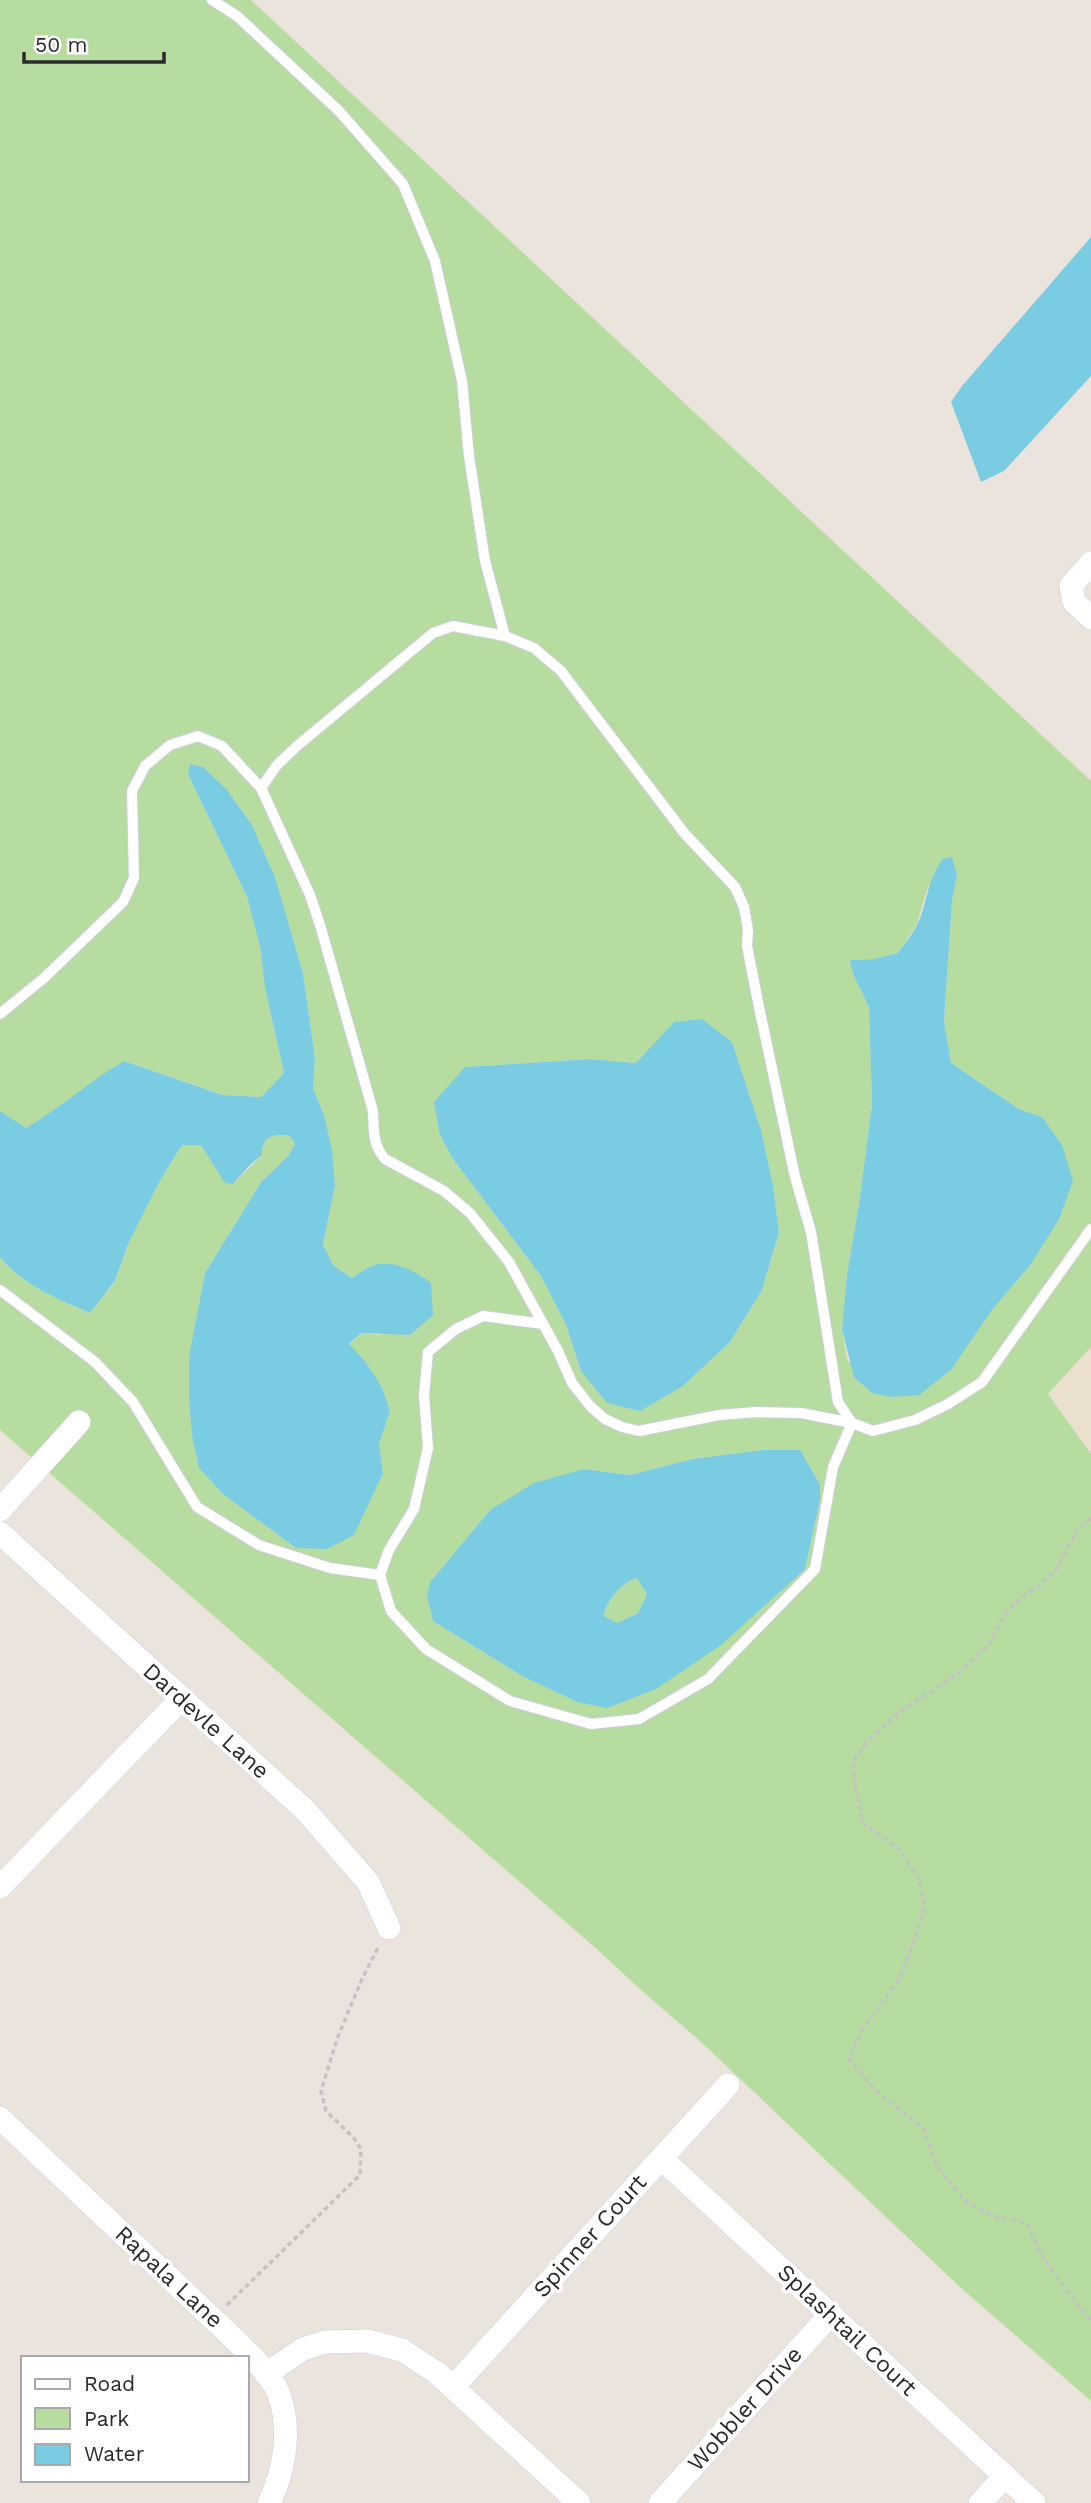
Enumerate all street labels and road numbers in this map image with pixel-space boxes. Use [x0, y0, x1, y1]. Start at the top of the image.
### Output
street label: Dardevle Lane [137, 1657, 275, 1785]
street label: Spinner Court [528, 2169, 652, 2303]
street label: Rapala Lane [110, 2220, 228, 2334]
street label: Splashtail Court [772, 2259, 922, 2402]
street label: Wobbler Drive [682, 2341, 808, 2477]

